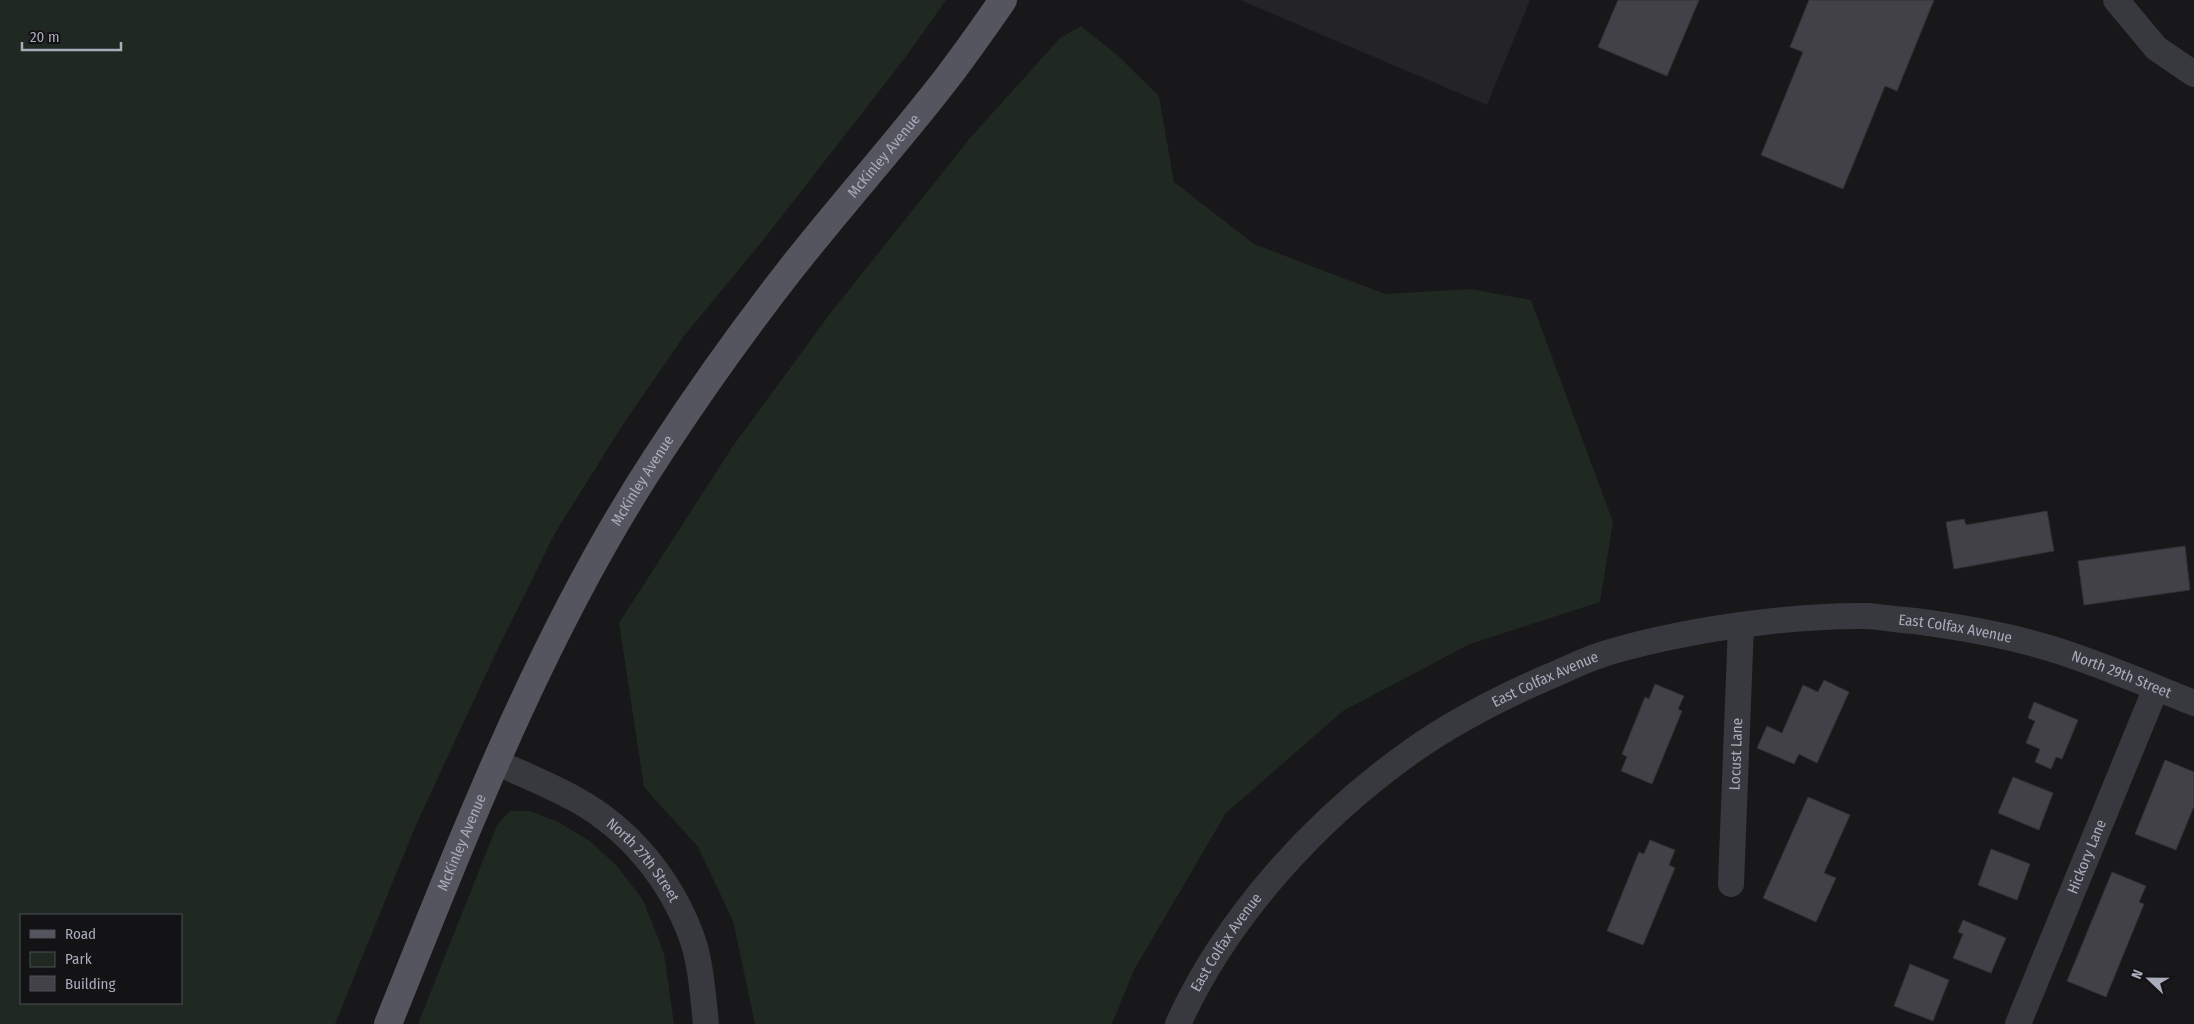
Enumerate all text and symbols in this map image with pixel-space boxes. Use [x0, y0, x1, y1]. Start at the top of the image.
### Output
scale bar [22, 20, 121, 52]
text: 20 m [30, 28, 60, 46]
street label: McKinley Avenue [844, 110, 924, 201]
street label: McKinley Avenue [607, 432, 677, 529]
street label: East Colfax Avenue [1897, 610, 2014, 647]
street label: North 29th Street [2069, 647, 2174, 702]
street label: East Colfax Avenue [1489, 648, 1601, 711]
street label: Locust Lane [1726, 718, 1746, 791]
street label: McKinley Avenue [434, 791, 490, 894]
street label: North 27th Street [603, 814, 683, 905]
street label: Hickory Lane [2063, 817, 2110, 896]
street label: East Colfax Avenue [1187, 889, 1266, 995]
legend [20, 914, 182, 1004]
text: Road [65, 925, 96, 943]
text: Park [65, 950, 92, 968]
north arrow [2124, 954, 2174, 1004]
text: N [2128, 967, 2147, 981]
text: Building [65, 975, 116, 993]

